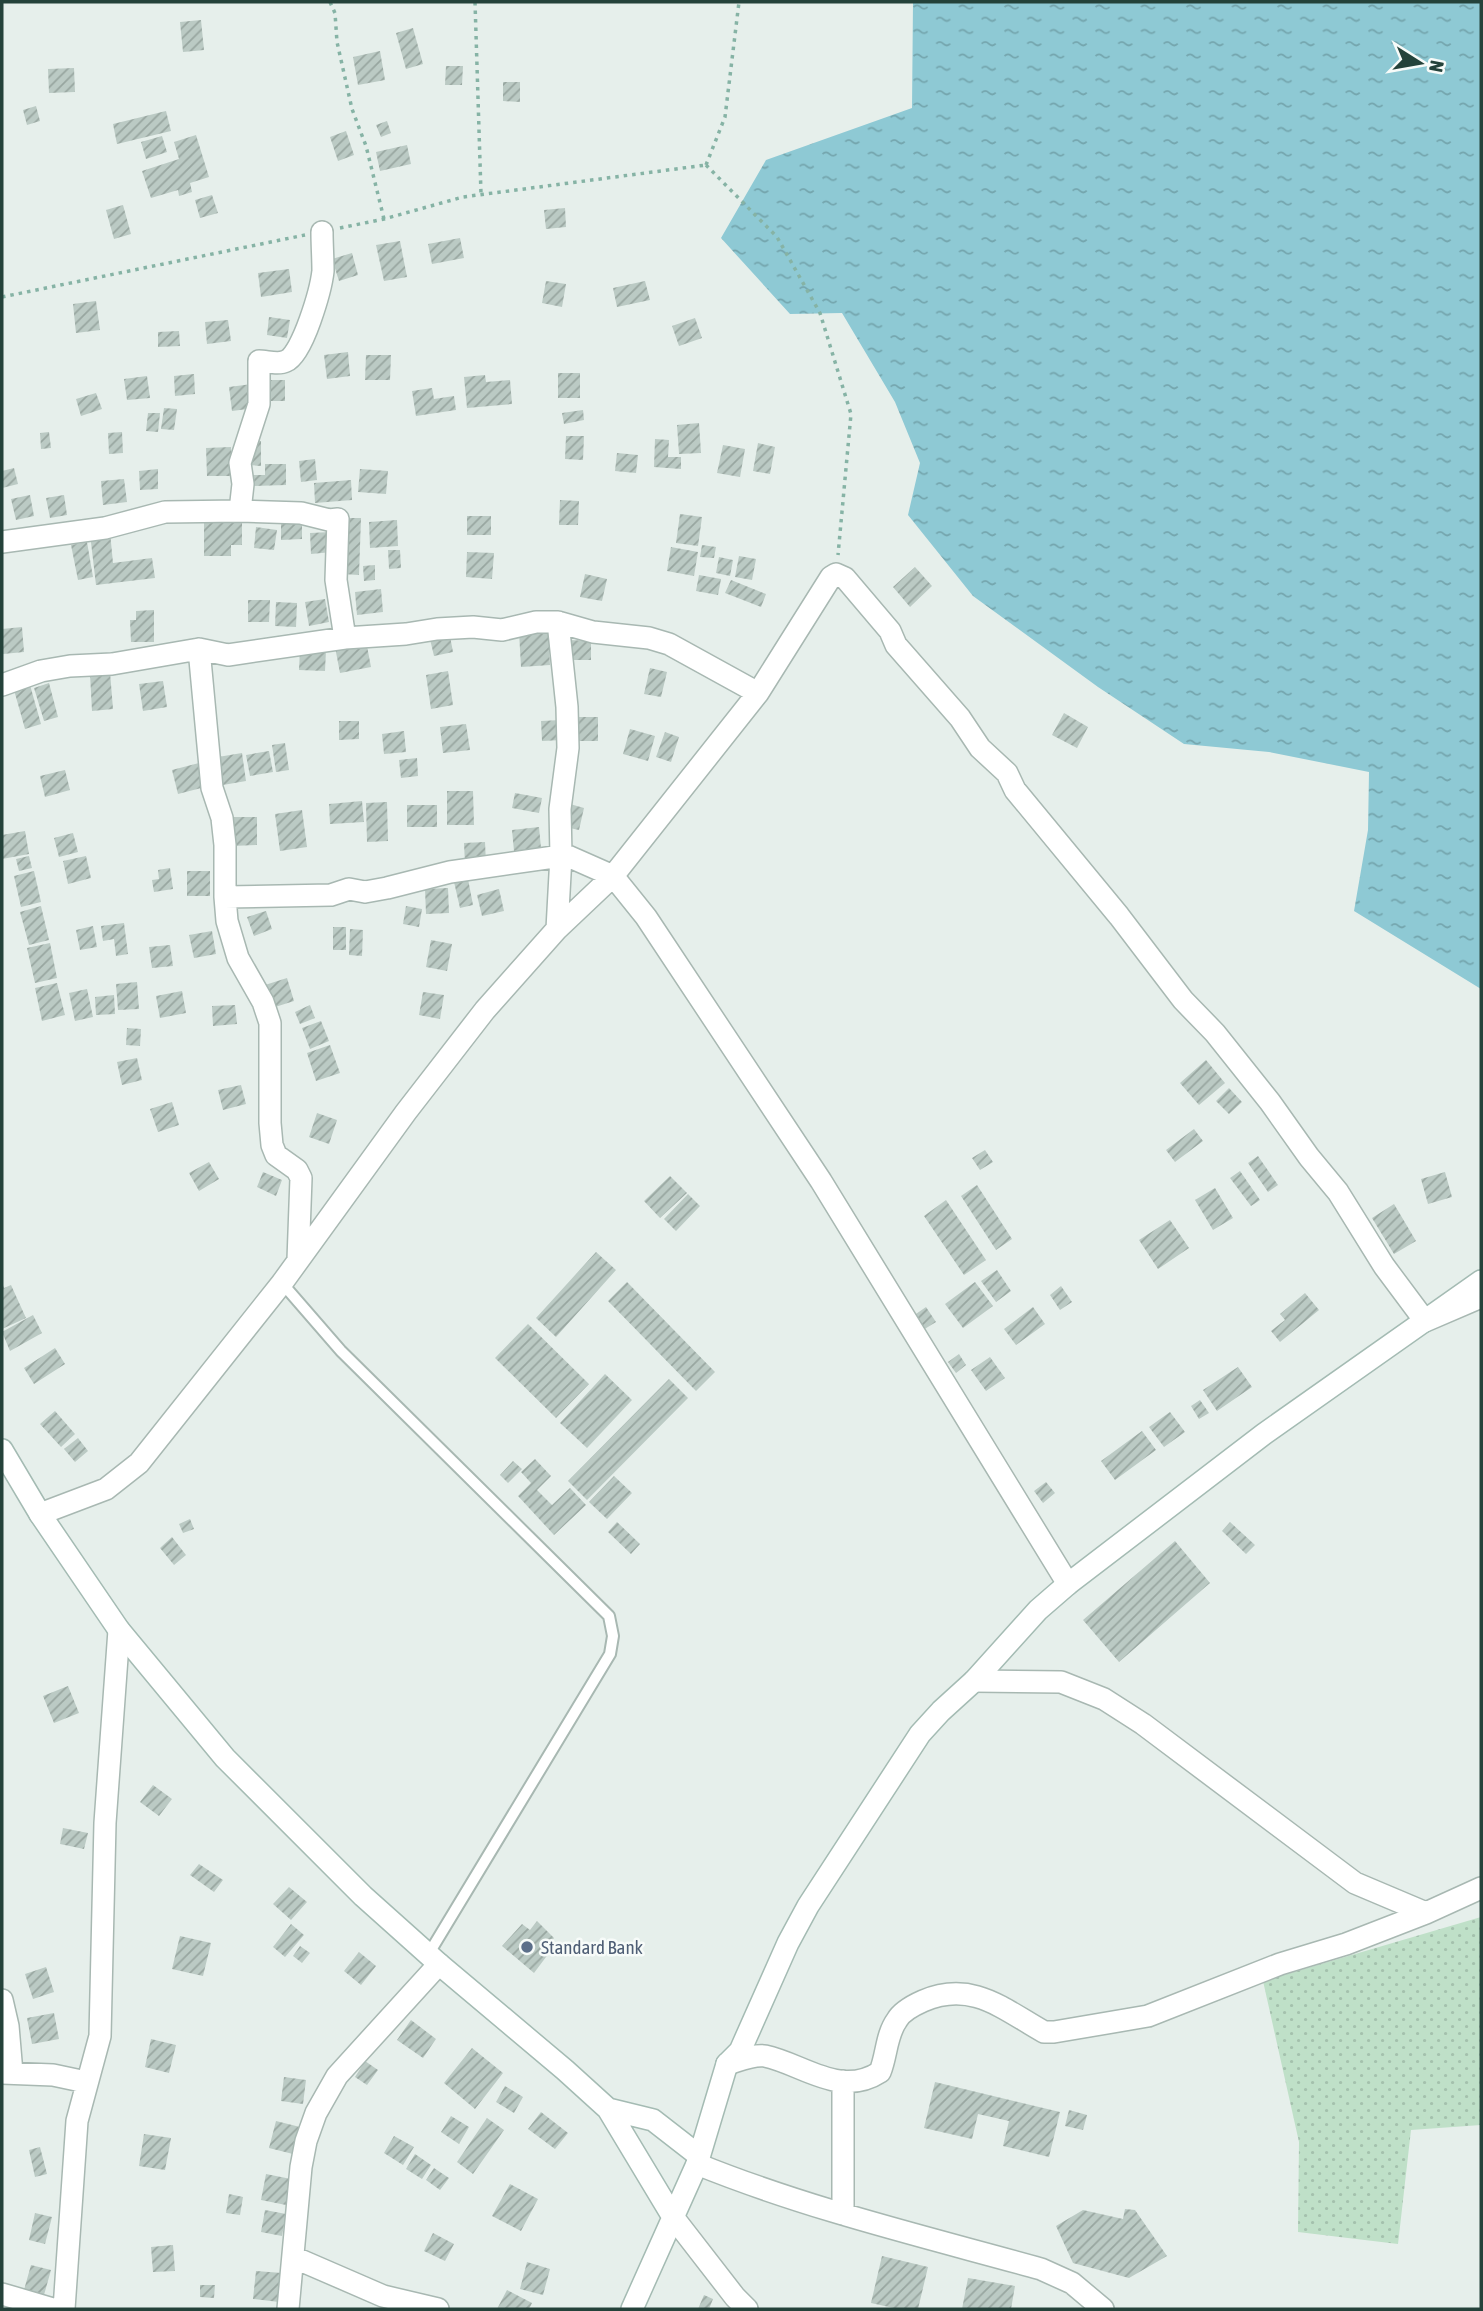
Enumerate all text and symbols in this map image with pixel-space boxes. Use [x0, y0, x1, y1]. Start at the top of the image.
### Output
north arrow [1385, 28, 1455, 98]
text: N [1425, 59, 1449, 74]
place label: Standard Bank [541, 1936, 644, 1958]
marker: Standard Bank [519, 1939, 535, 1955]

